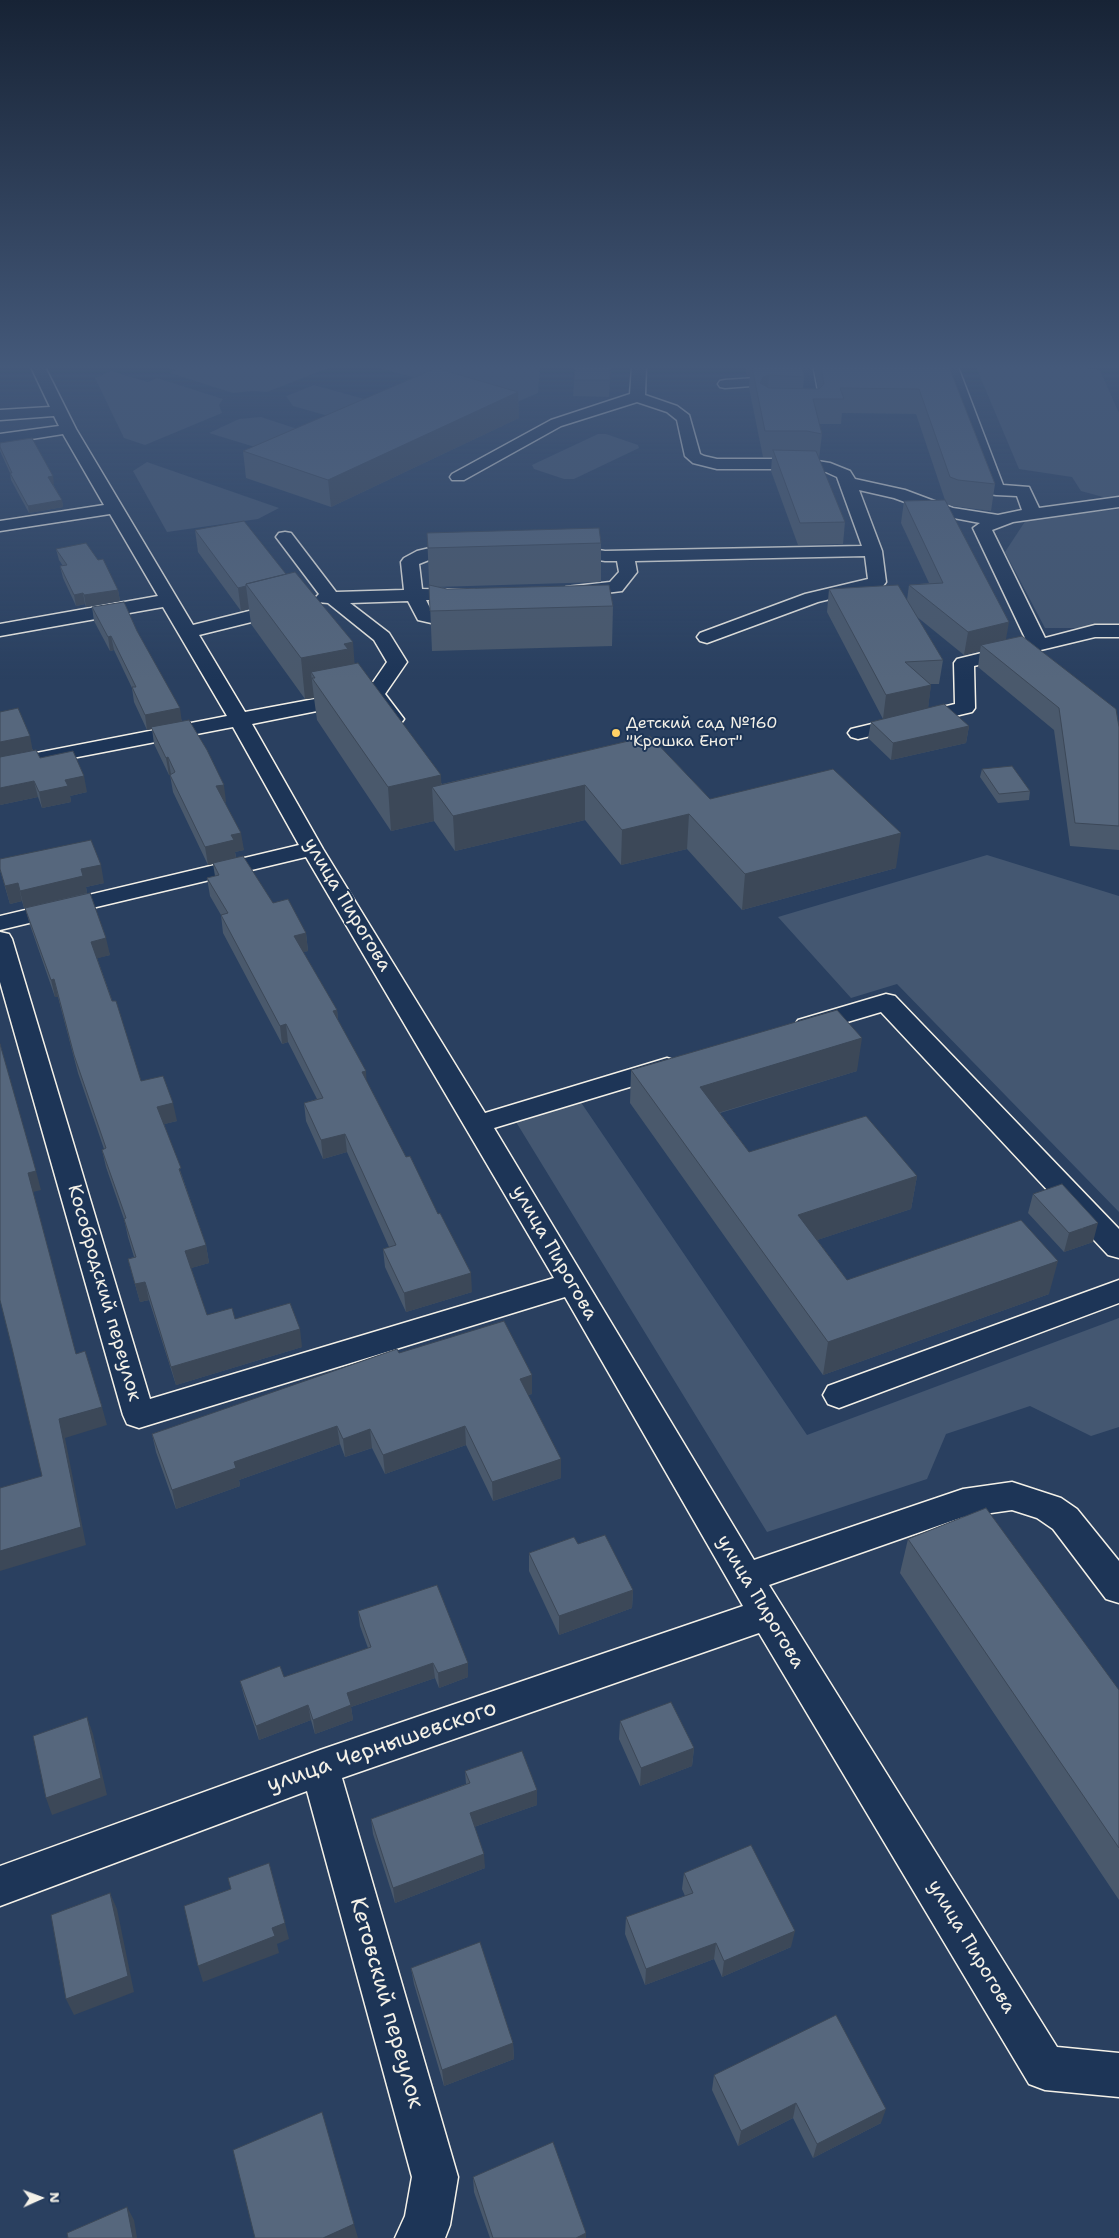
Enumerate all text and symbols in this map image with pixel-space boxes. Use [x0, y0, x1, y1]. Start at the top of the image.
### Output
place label: Детский сад №160 "Крошка Енот" [626, 714, 778, 752]
marker: Детский сад №160 "Крошка Енот" [610, 727, 622, 739]
street label: улица Пирогова [298, 834, 396, 976]
street label: Кособродский переулок [62, 1182, 146, 1404]
street label: улица Пирогова [506, 1182, 602, 1324]
street label: улица Пирогова [711, 1531, 809, 1673]
street label: улица Чернышевского [264, 1695, 500, 1799]
street label: улица Пирогова [922, 1876, 1020, 2018]
street label: Кетовский переулок [343, 1894, 429, 2112]
north arrow [15, 2173, 65, 2223]
text: N [46, 2192, 64, 2203]

